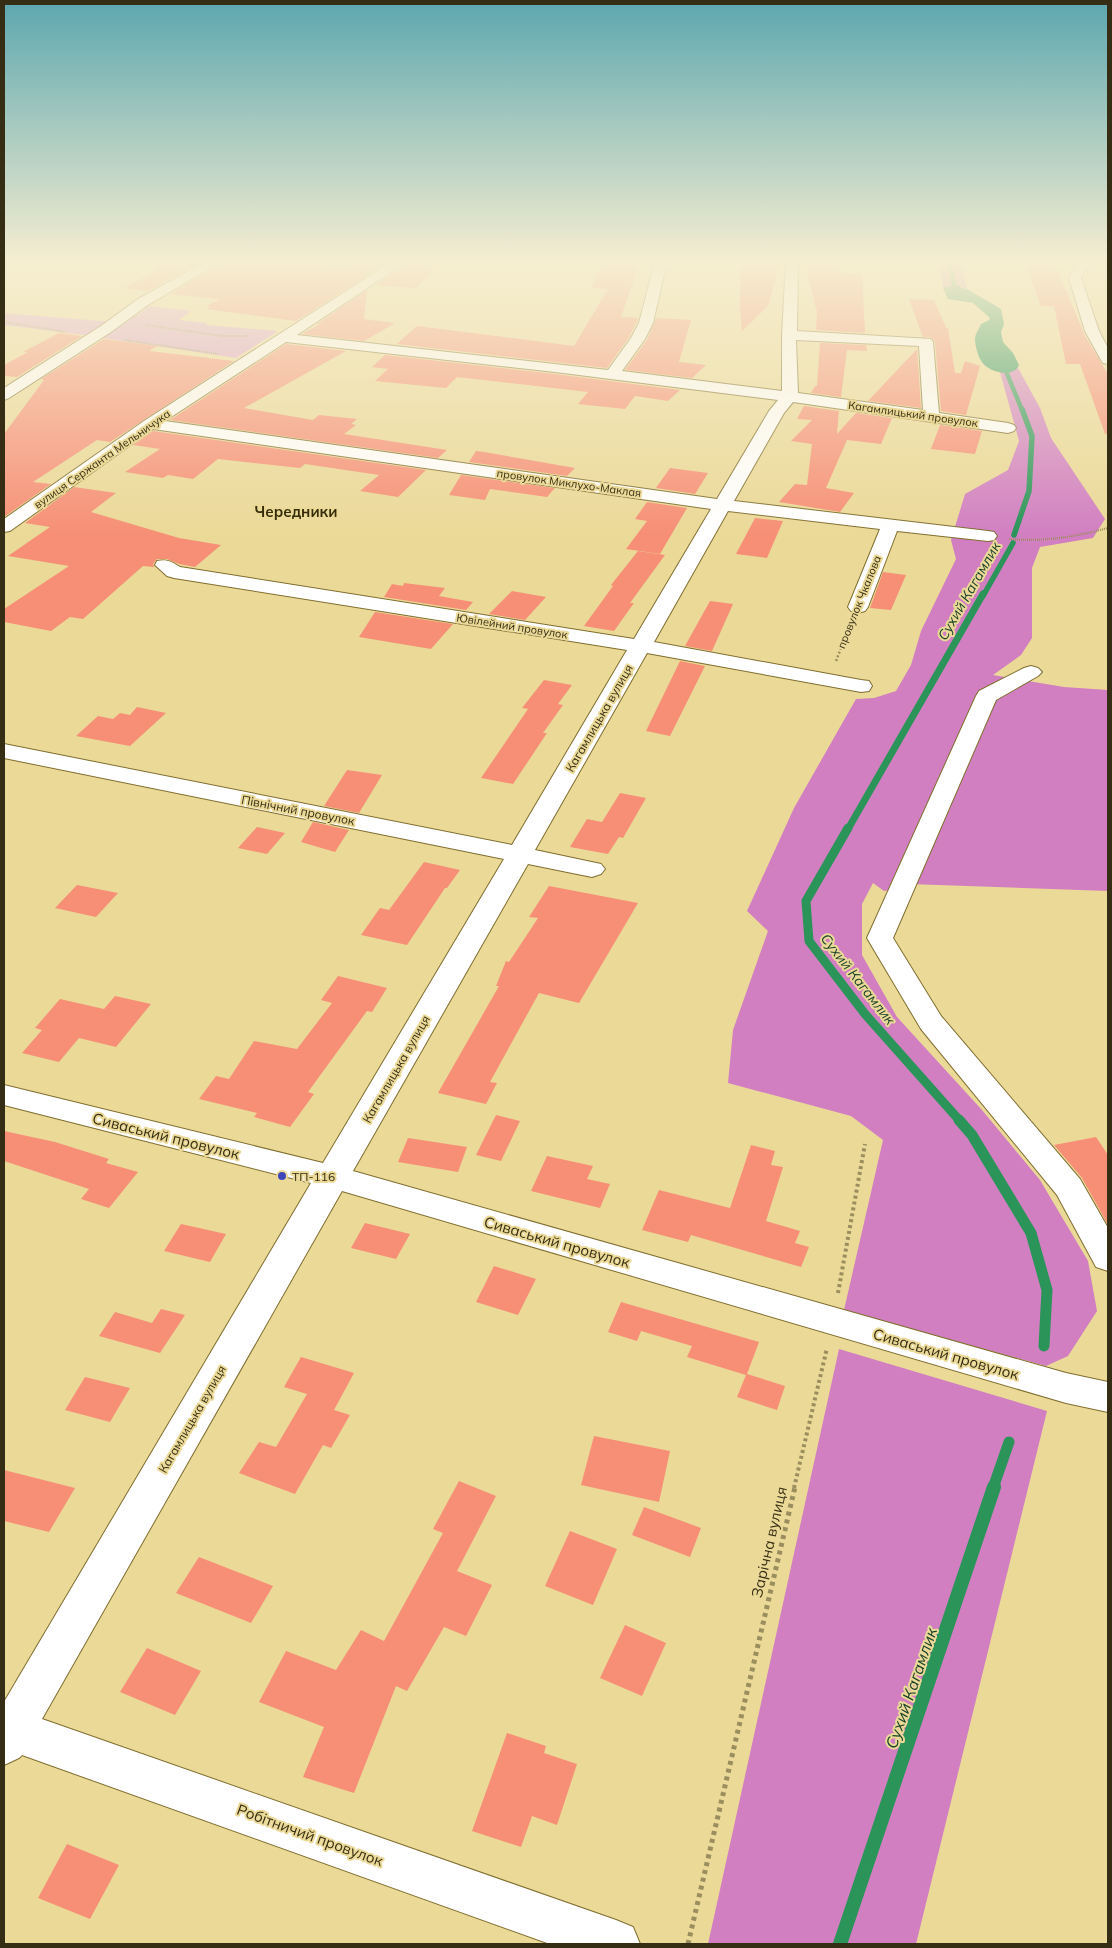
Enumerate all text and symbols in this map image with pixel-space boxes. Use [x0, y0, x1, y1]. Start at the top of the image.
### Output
street label: Кагамлицький провулок [847, 398, 979, 430]
street label: вулиця Сержанта Мельничука [31, 406, 173, 512]
street label: провулок Миклухо-Маклая [496, 466, 642, 500]
district label: Чередники [255, 502, 337, 521]
water label: Сухий Кагамлик [934, 538, 1005, 643]
street label: провулок Чкалова [834, 553, 884, 651]
street label: Ювілейний провулок [456, 610, 569, 642]
street label: Кагамлицька вулиця [562, 661, 636, 775]
street label: Північний провулок [240, 792, 356, 828]
water label: Сухий Кагамлик [817, 930, 899, 1029]
street label: Кагамлицька вулиця [359, 1012, 433, 1126]
street label: Сиваський провулок [91, 1109, 242, 1164]
place label: ТП-116 [292, 1169, 335, 1184]
marker: ТП-116 [276, 1170, 288, 1182]
street label: Сиваський провулок [482, 1212, 633, 1272]
street label: Сиваський провулок [871, 1324, 1022, 1384]
street label: Кагамлицька вулиця [155, 1362, 229, 1476]
street label: Зарічна вулиця [747, 1485, 791, 1599]
water label: Сухий Кагамлик [881, 1625, 941, 1751]
street label: Робітничий провулок [234, 1800, 386, 1871]

